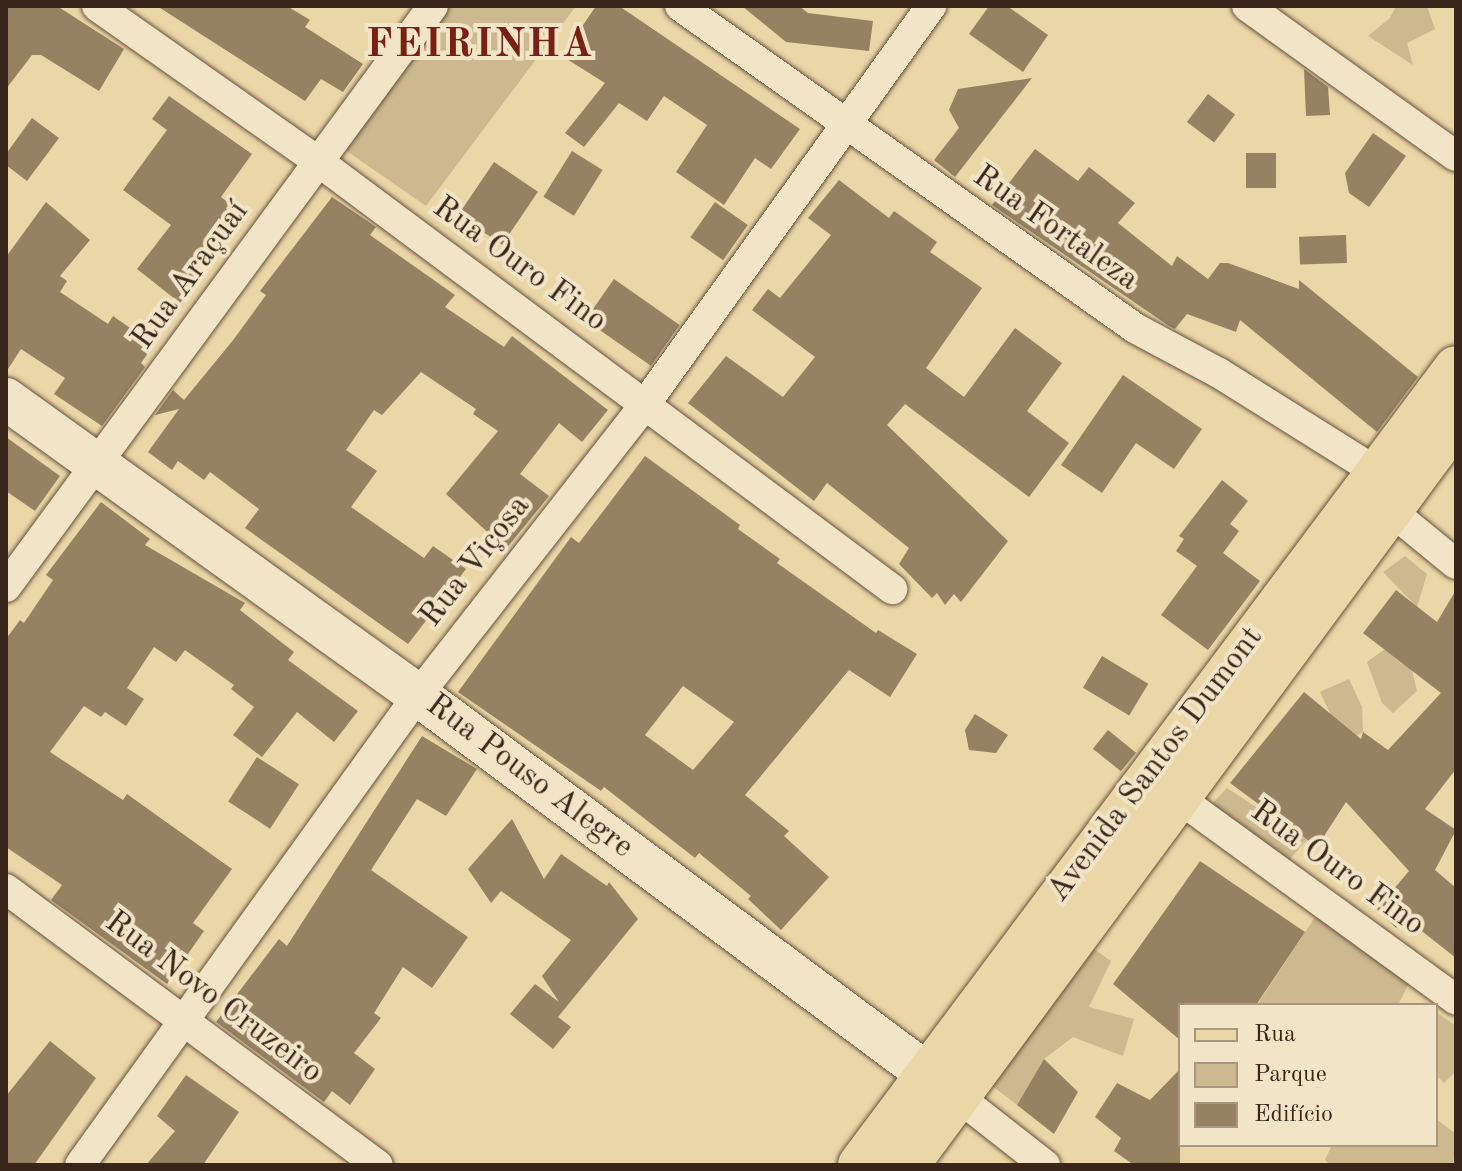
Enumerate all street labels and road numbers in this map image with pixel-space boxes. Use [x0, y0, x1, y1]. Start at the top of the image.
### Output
street label: Rua Fortaleza [965, 158, 1145, 300]
street label: Rua Ouro Fino [425, 189, 613, 341]
street label: Rua Araçuaí [124, 194, 258, 358]
street label: Rua Viçosa [413, 489, 539, 635]
street label: Avenida Santos Dumont [1040, 620, 1272, 910]
street label: Rua Pouso Alegre [418, 687, 640, 867]
street label: Rua Ouro Fino [1243, 793, 1431, 945]
street label: Rua Novo Cruzeiro [97, 904, 329, 1092]

